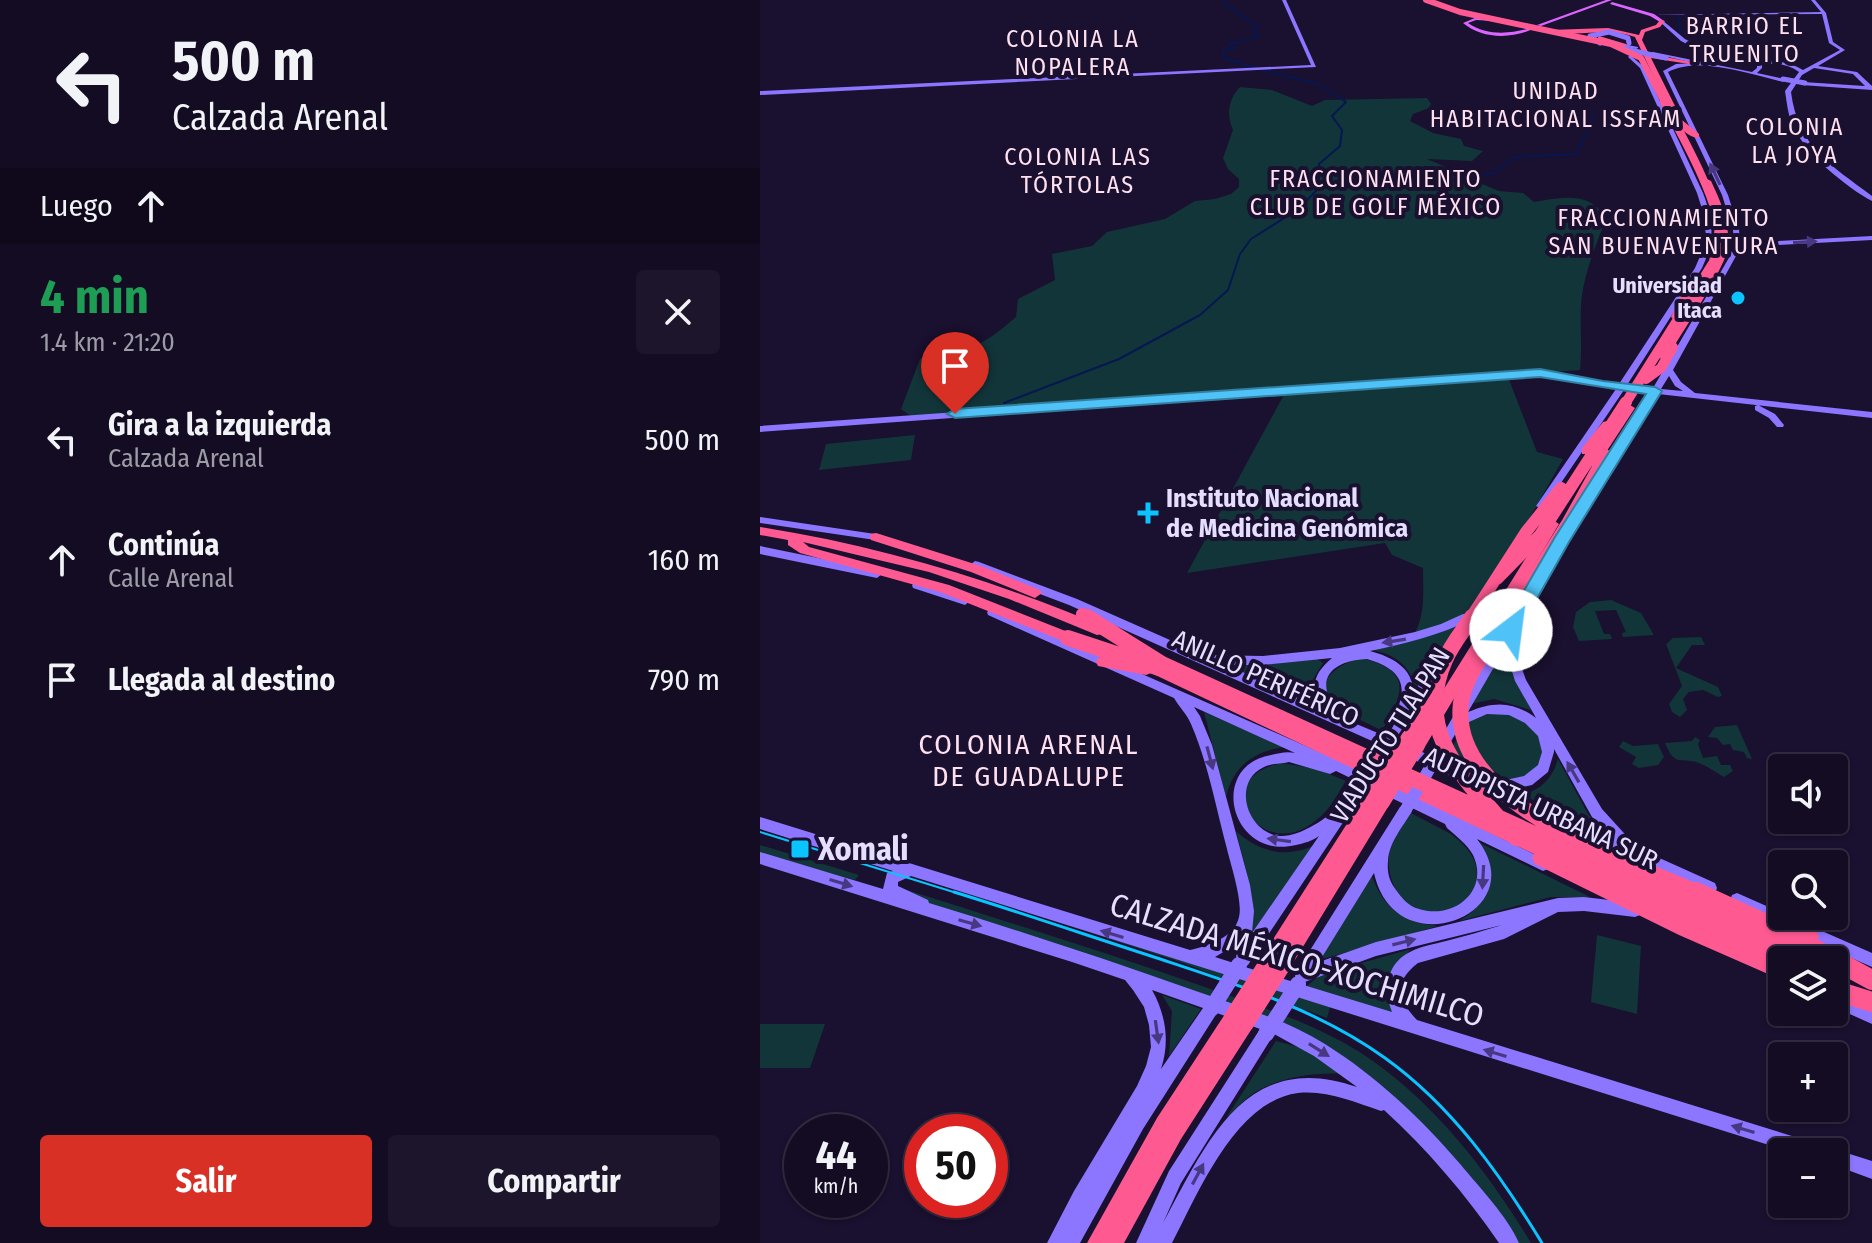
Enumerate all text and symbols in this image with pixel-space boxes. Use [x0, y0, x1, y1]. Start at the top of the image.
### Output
district label: BARRIO EL TRUENITO [1686, 12, 1804, 68]
district label: COLONIA LA NOPALERA [1006, 25, 1140, 81]
text: 500 m [172, 28, 315, 95]
icon: left [40, 32, 144, 136]
district label: UNIDAD HABITACIONAL ISSFAM [1430, 77, 1682, 133]
text: Calzada Arenal [172, 96, 388, 140]
district label: COLONIA LA JOYA [1746, 113, 1844, 169]
district label: COLONIA LAS TÓRTOLAS [1004, 143, 1152, 199]
one-way arrow [1708, 163, 1722, 186]
district label: FRACCIONAMIENTO CLUB DE GOLF MÉXICO [1250, 165, 1502, 221]
icon: ahead [129, 184, 173, 228]
text: Luego [40, 188, 113, 224]
district label: FRACCIONAMIENTO SAN BUENAVENTURA [1549, 204, 1779, 260]
one-way arrow [1793, 235, 1818, 248]
text: 4 min [40, 268, 149, 326]
button: close [636, 270, 720, 354]
place label: Universidad Itaca [1612, 272, 1722, 324]
marker: Universidad Itaca [1729, 289, 1747, 307]
text: 1.4 km · 21:20 [40, 327, 175, 358]
pin [921, 332, 989, 414]
icon: arrive [933, 344, 977, 388]
text: Gira a la izquierda [108, 407, 331, 443]
icon: left [40, 418, 84, 462]
text: 500 m [645, 422, 720, 458]
text: Calzada Arenal [108, 443, 264, 474]
place label: Instituto Nacional de Medicina Genómica [1166, 483, 1408, 544]
marker: Instituto Nacional de Medicina Genómica [1137, 502, 1159, 524]
text: Continúa [108, 527, 219, 563]
icon: ahead [40, 538, 84, 582]
text: 160 m [648, 542, 720, 578]
text: Calle Arenal [108, 563, 234, 594]
position arrow [1469, 588, 1553, 672]
street label: ANILLO PERIFÉRICO [1168, 623, 1364, 733]
one-way arrow [1381, 635, 1406, 648]
street label: VIADUCTO TLALPAN [1324, 642, 1457, 829]
icon: arrive [40, 658, 84, 702]
text: Llegada al destino [108, 662, 335, 698]
text: 790 m [648, 662, 720, 698]
district label: COLONIA ARENAL DE GUADALUPE [919, 728, 1139, 793]
street label: AUTOPISTA URBANA SUR [1419, 741, 1663, 876]
one-way arrow [1204, 746, 1216, 771]
map controls [1768, 754, 1848, 1218]
button: sound [1768, 754, 1848, 834]
one-way arrow [1566, 761, 1580, 783]
place label: Xomali [817, 830, 909, 868]
one-way arrow [1266, 833, 1291, 846]
marker: Xomali [789, 838, 811, 860]
button: search [1768, 850, 1848, 930]
one-way arrow [1476, 865, 1489, 891]
one-way arrow [829, 878, 853, 890]
street label: CALZADA MÉXICO-XOCHIMILCO [1105, 885, 1489, 1035]
one-way arrow [958, 917, 983, 929]
one-way arrow [1099, 927, 1123, 940]
one-way arrow [1391, 936, 1416, 948]
button: layers [1768, 946, 1848, 1026]
one-way arrow [1150, 1019, 1163, 1044]
one-way arrow [1308, 1042, 1330, 1056]
button: + [1768, 1042, 1848, 1122]
one-way arrow [1483, 1046, 1507, 1059]
speed limit sign: 50 [904, 1114, 1008, 1218]
one-way arrow [1731, 1122, 1755, 1135]
text: 44 [815, 1132, 857, 1180]
button: Salir [40, 1135, 372, 1227]
button: Compartir [388, 1135, 720, 1227]
button: − [1768, 1138, 1848, 1218]
one-way arrow [1191, 1163, 1205, 1185]
text: km/h [814, 1174, 858, 1198]

